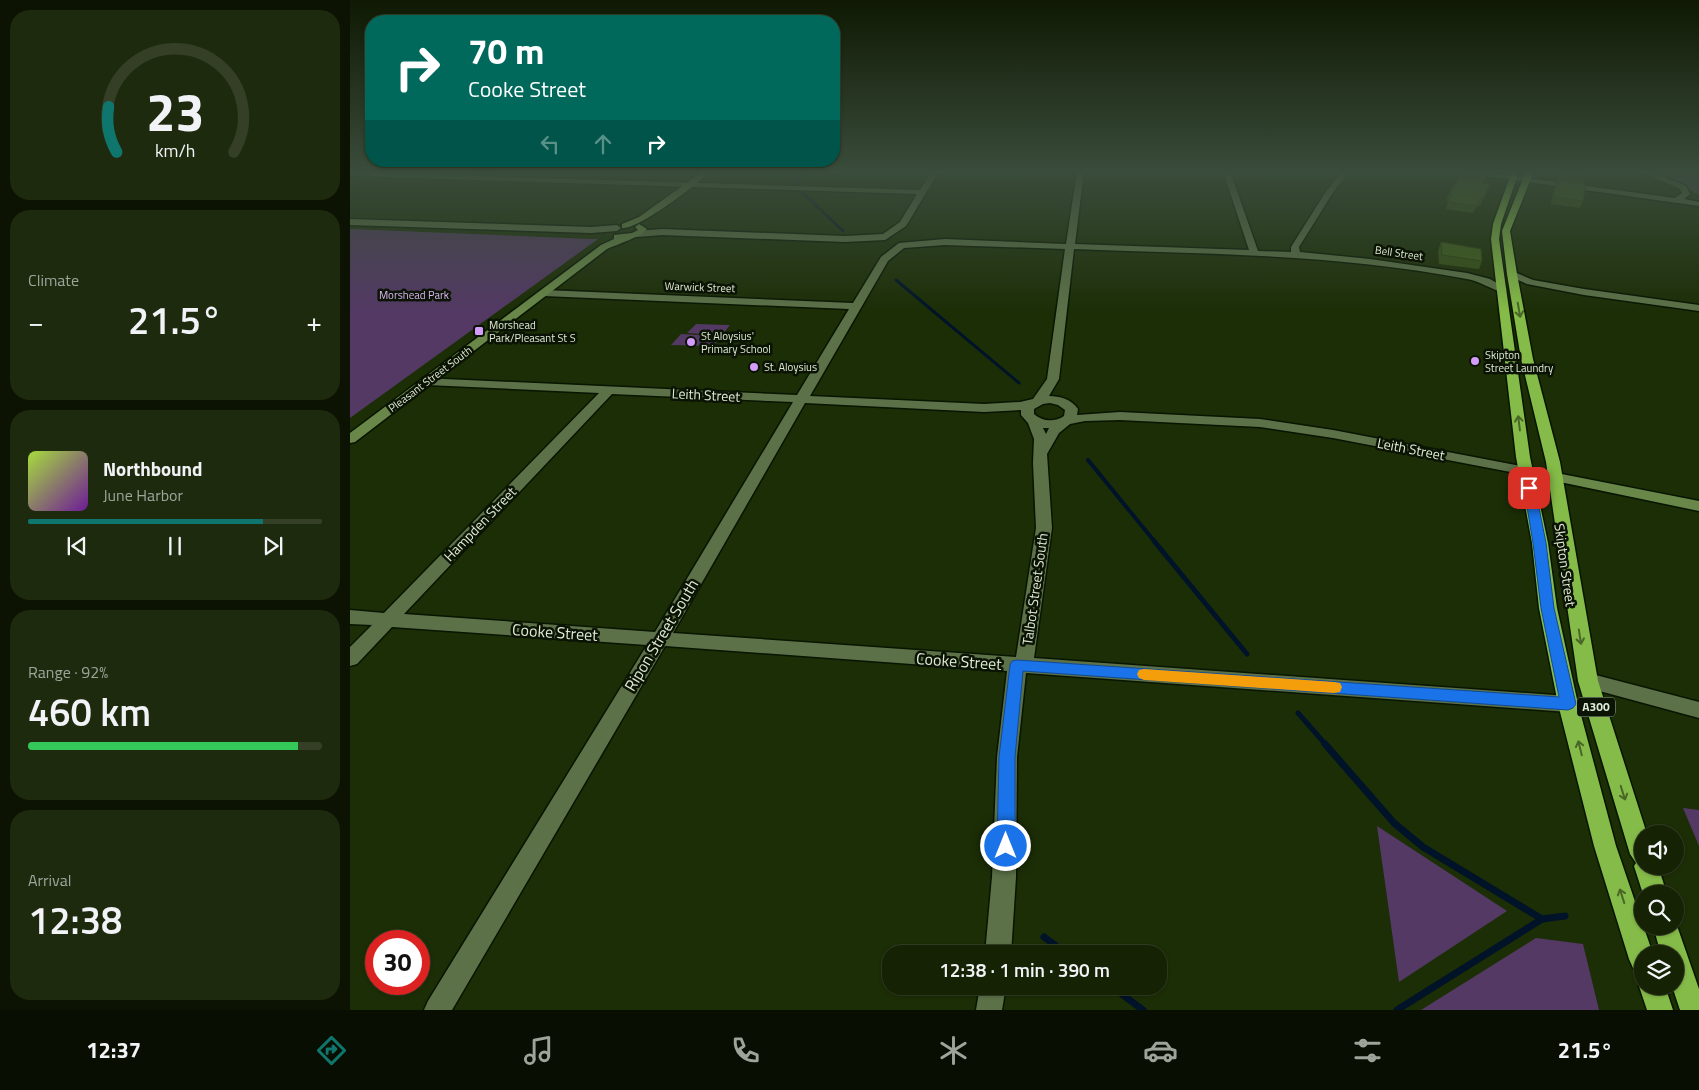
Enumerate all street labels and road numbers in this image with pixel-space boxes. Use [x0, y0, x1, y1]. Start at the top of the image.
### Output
street label: Bell Street [1374, 242, 1424, 264]
street label: Warwick Street [664, 278, 736, 296]
street label: Pleasant Street South [385, 342, 475, 416]
street label: Leith Street [671, 382, 741, 407]
street label: Leith Street [1376, 432, 1447, 465]
street label: Hampden Street [438, 482, 521, 566]
street label: Skipton Street [1549, 522, 1582, 608]
street label: Talbot Street South [1016, 531, 1053, 646]
street label: Ripon Street South [618, 574, 704, 696]
street label: Cooke Street [511, 617, 599, 647]
street label: Cooke Street [915, 646, 1003, 676]
road number: A300 [1577, 698, 1615, 716]

